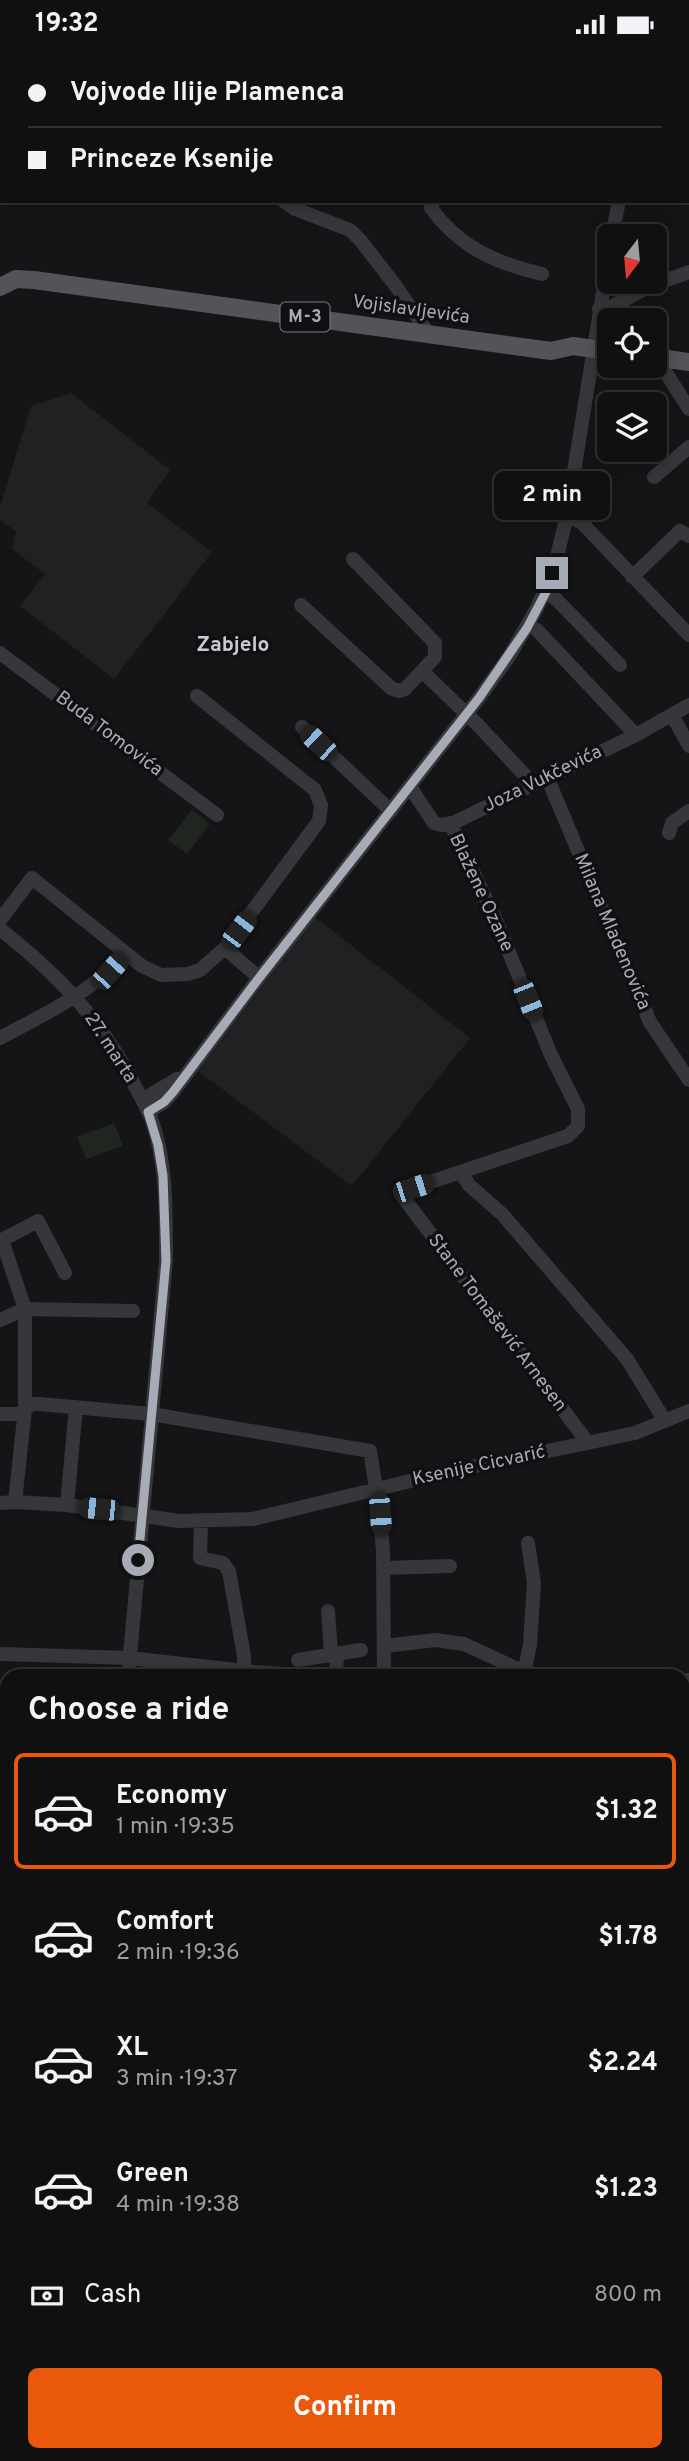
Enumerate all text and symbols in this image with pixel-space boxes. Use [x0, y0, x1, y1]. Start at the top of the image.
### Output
text: 19:32 [35, 8, 99, 41]
text: Vojvode Ilije Plamenca [70, 77, 344, 110]
text: Princeze Ksenije [70, 144, 274, 177]
north arrow [597, 224, 667, 294]
map controls [597, 224, 667, 462]
street label: Vojislavljevića [351, 290, 471, 330]
road number: M-3 [280, 303, 330, 331]
button: locate [597, 308, 667, 378]
button: layers [597, 392, 667, 462]
callout: 2 min [494, 471, 610, 521]
text: 2 min [522, 481, 582, 510]
route end [536, 557, 568, 589]
district label: Zabjelo [197, 632, 269, 659]
street label: Buda Tomovića [51, 686, 167, 782]
car [296, 721, 341, 765]
street label: Joza Vukčevića [480, 740, 606, 818]
street label: Blažene Ozane [443, 830, 519, 956]
street label: Milana Mladenovića [568, 850, 656, 1014]
car [218, 907, 261, 953]
car [89, 948, 132, 994]
car [511, 977, 546, 1023]
street label: 27. marta [78, 1008, 142, 1088]
car [390, 1172, 437, 1204]
street label: Stane Tomašević Arnesen [422, 1229, 572, 1417]
street label: Ksenije Cicvarić [410, 1440, 548, 1492]
car [369, 1492, 392, 1536]
car [78, 1496, 121, 1522]
route start [122, 1544, 154, 1576]
text: Choose a ride [28, 1691, 229, 1731]
icon: car [32, 1780, 95, 1843]
text: Economy [116, 1780, 227, 1813]
text: $1.32 [595, 1795, 658, 1828]
text: 1 min · 19:35 [116, 1813, 235, 1842]
icon: car [32, 1906, 95, 1969]
text: Comfort [116, 1906, 214, 1939]
text: $1.78 [598, 1921, 658, 1954]
text: 2 min · 19:36 [116, 1939, 240, 1968]
icon: car [32, 2032, 95, 2095]
text: XL [116, 2032, 148, 2065]
text: $2.24 [587, 2047, 658, 2080]
text: 3 min · 19:37 [116, 2065, 237, 2094]
icon: car [32, 2158, 95, 2221]
text: Green [116, 2158, 189, 2191]
text: $1.23 [594, 2173, 658, 2206]
text: 4 min · 19:38 [116, 2191, 240, 2220]
icon: cash [28, 2277, 66, 2315]
text: Cash [84, 2279, 141, 2312]
text: 800 m [594, 2281, 662, 2310]
button: Confirm [28, 2368, 662, 2448]

